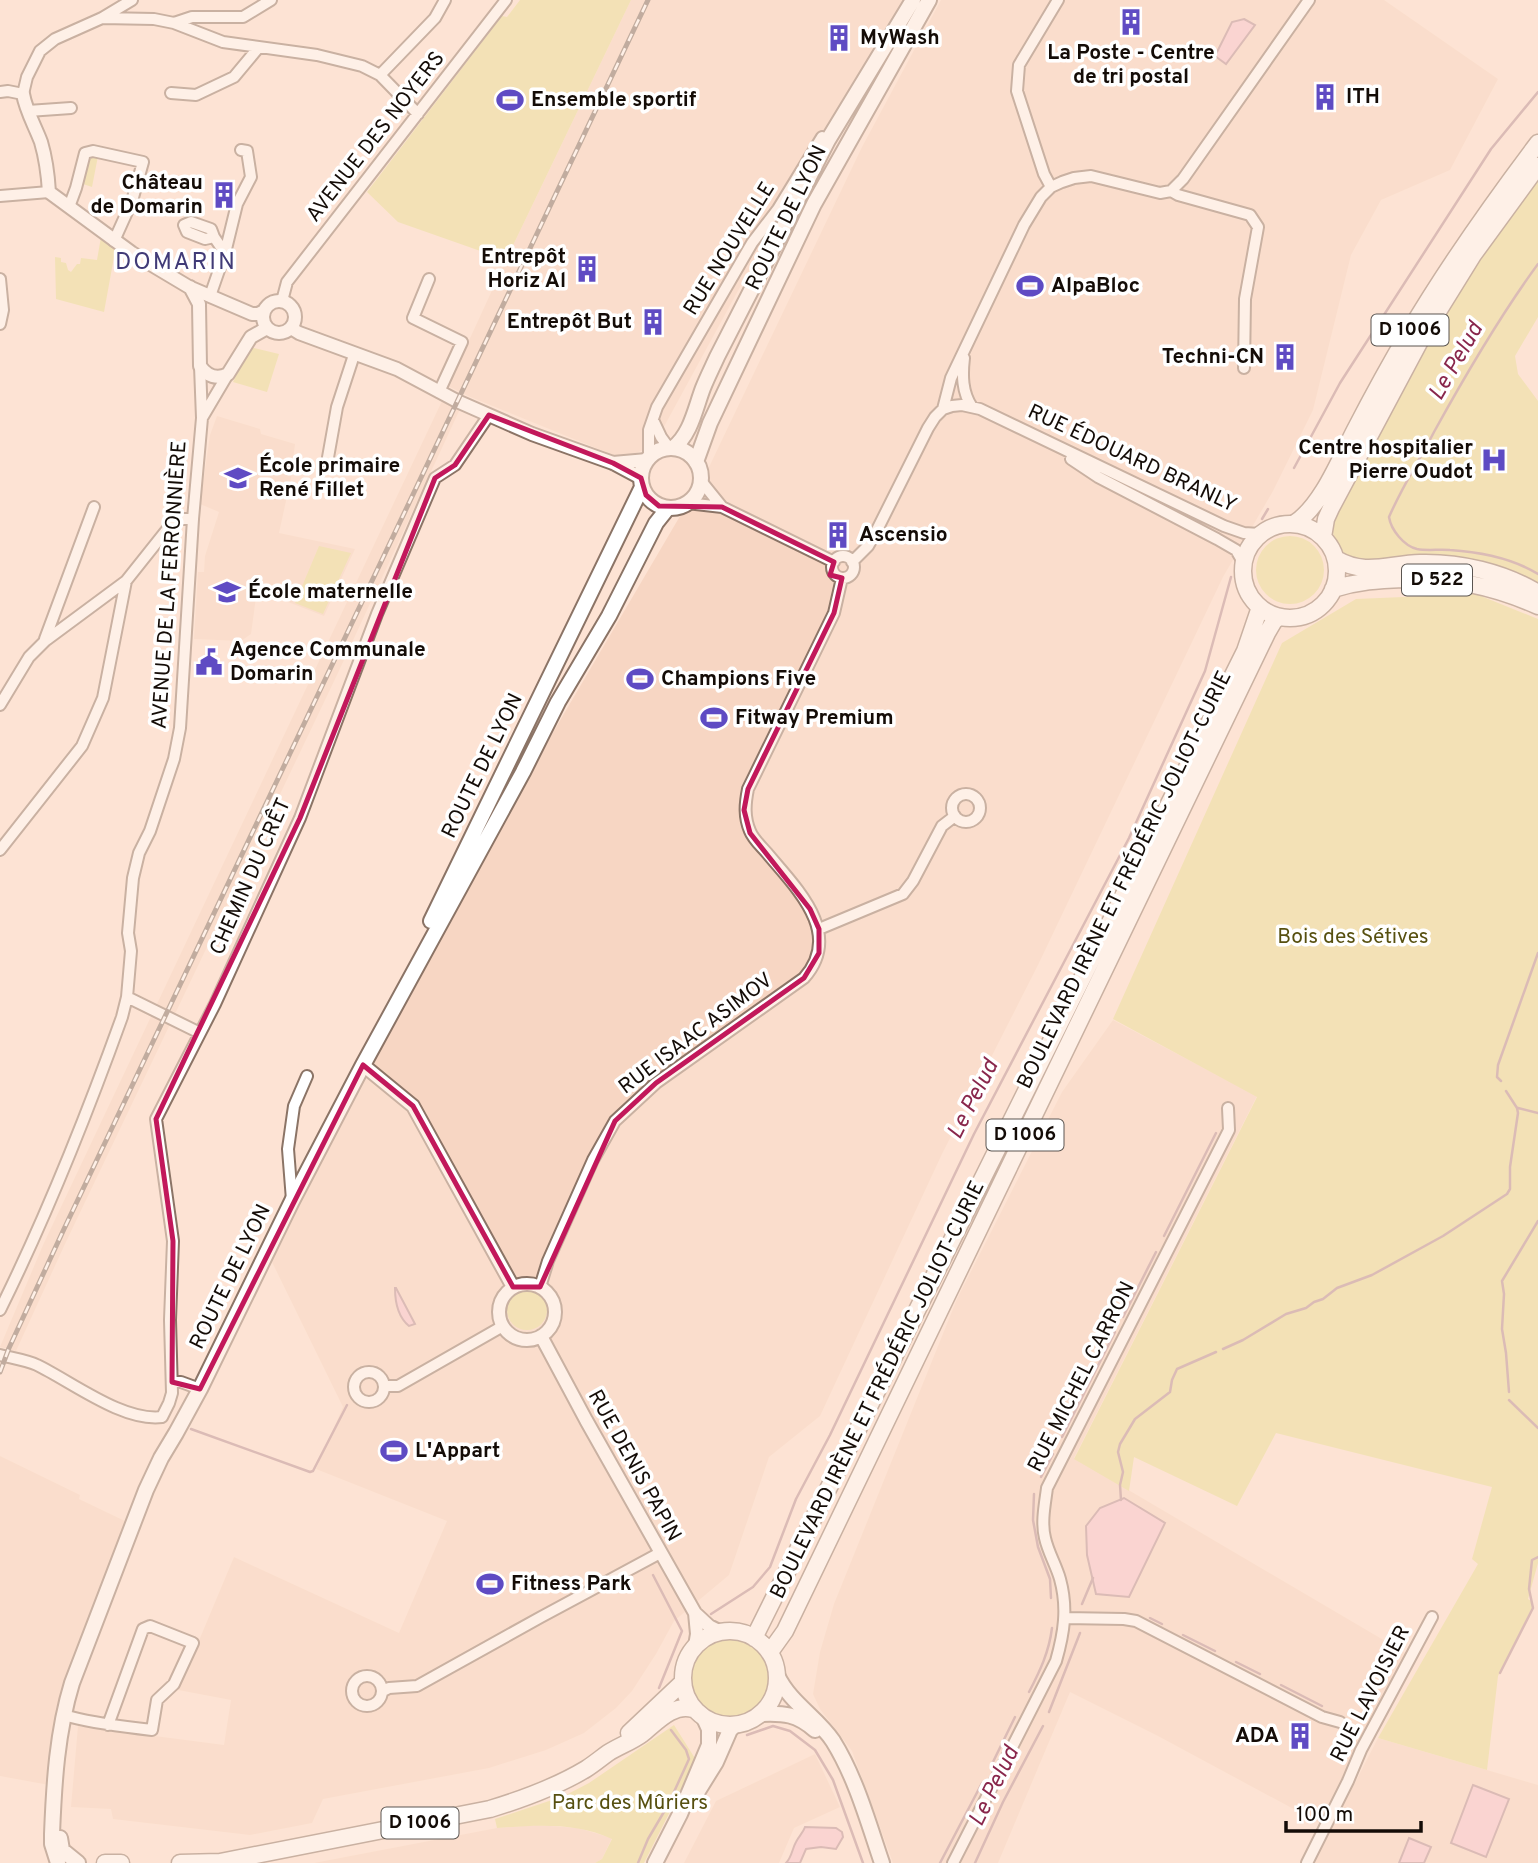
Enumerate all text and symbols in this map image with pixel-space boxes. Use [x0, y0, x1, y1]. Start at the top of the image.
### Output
building icon: La Poste - Centre de tri postal [1116, 7, 1146, 37]
building icon: MyWash [824, 23, 854, 53]
place label: MyWash [860, 25, 940, 52]
place label: La Poste - Centre de tri postal [1047, 40, 1215, 91]
street label: AVENUE DES NOYERS [301, 46, 451, 228]
building icon: ITH [1310, 82, 1340, 112]
place label: ITH [1346, 84, 1380, 111]
sports icon: Ensemble sportif [495, 85, 525, 115]
place label: Ensemble sportif [531, 87, 697, 114]
street label: ROUTE DE LYON [740, 141, 834, 295]
place label: Château de Domarin [90, 170, 203, 221]
street label: RUE NOUVELLE [678, 177, 782, 321]
building icon: Château de Domarin [209, 180, 239, 210]
place label: Entrepôt Horiz Al [481, 244, 566, 295]
district label: DOMARIN [115, 248, 237, 278]
building icon: Entrepôt Horiz Al [572, 254, 602, 284]
sports icon: AlpaBloc [1015, 271, 1045, 301]
place label: AlpaBloc [1051, 273, 1140, 300]
building icon: Entrepôt But [638, 307, 668, 337]
place label: Entrepôt But [507, 309, 632, 336]
road number: D 1006 [1372, 314, 1448, 346]
water label: Le Pelud [1423, 316, 1492, 406]
building icon: Techni-CN [1270, 342, 1300, 372]
place label: Techni-CN [1162, 344, 1264, 371]
street label: RUE ÉDOUARD BRANLY [1023, 398, 1241, 519]
place label: Centre hospitalier Pierre Oudot [1298, 435, 1473, 486]
street label: AVENUE DE LA FERRONNIÈRE [145, 440, 194, 730]
hospital icon: Centre hospitalier Pierre Oudot [1479, 445, 1509, 475]
place label: École primaire René Fillet [259, 452, 400, 504]
school or university icon: École primaire René Fillet [223, 463, 253, 493]
building icon: Ascensio [823, 520, 853, 550]
place label: Ascensio [859, 522, 948, 549]
road number: D 522 [1402, 565, 1472, 596]
school or university icon: École maternelle [212, 577, 242, 607]
place label: École maternelle [248, 578, 413, 606]
place label: Agence Communale Domarin [230, 637, 426, 688]
public building icon: Agence Communale Domarin [194, 647, 224, 677]
sports icon: Champions Five [625, 664, 655, 694]
place label: Champions Five [661, 666, 816, 693]
street label: BOULEVARD IRÈNE ET FRÉDÉRIC JOLIOT-CURIE [1011, 666, 1238, 1093]
street label: ROUTE DE LYON [436, 689, 530, 843]
sports icon: Fitway Premium [699, 703, 729, 733]
place label: Fitway Premium [735, 705, 894, 732]
street label: CHEMIN DU CRÊT [203, 794, 298, 960]
park label: Bois des Sétives [1277, 924, 1429, 951]
street label: RUE ISAAC ASIMOV [614, 967, 778, 1101]
water label: Le Pelud [942, 1054, 1007, 1145]
road number: D 1006 [986, 1120, 1064, 1150]
street label: BOULEVARD IRÈNE ET FRÉDÉRIC JOLIOT-CURIE [764, 1176, 991, 1603]
street label: ROUTE DE LYON [184, 1200, 278, 1354]
street label: RUE MICHEL CARRON [1022, 1277, 1142, 1477]
street label: RUE DENIS PAPIN [581, 1385, 687, 1547]
sports icon: L'Appart [379, 1436, 409, 1466]
place label: L'Appart [415, 1438, 500, 1465]
sports icon: Fitness Park [475, 1569, 505, 1599]
place label: Fitness Park [511, 1571, 632, 1598]
street label: RUE LAVOISIER [1325, 1621, 1417, 1767]
building icon: ADA [1285, 1721, 1315, 1751]
place label: ADA [1235, 1723, 1279, 1750]
water label: Le Pelud [963, 1741, 1027, 1832]
park label: Parc des Mûriers [552, 1790, 708, 1817]
scale bar [1286, 1790, 1421, 1834]
text: 100 m [1296, 1802, 1353, 1829]
road number: D 1006 [382, 1808, 458, 1839]

